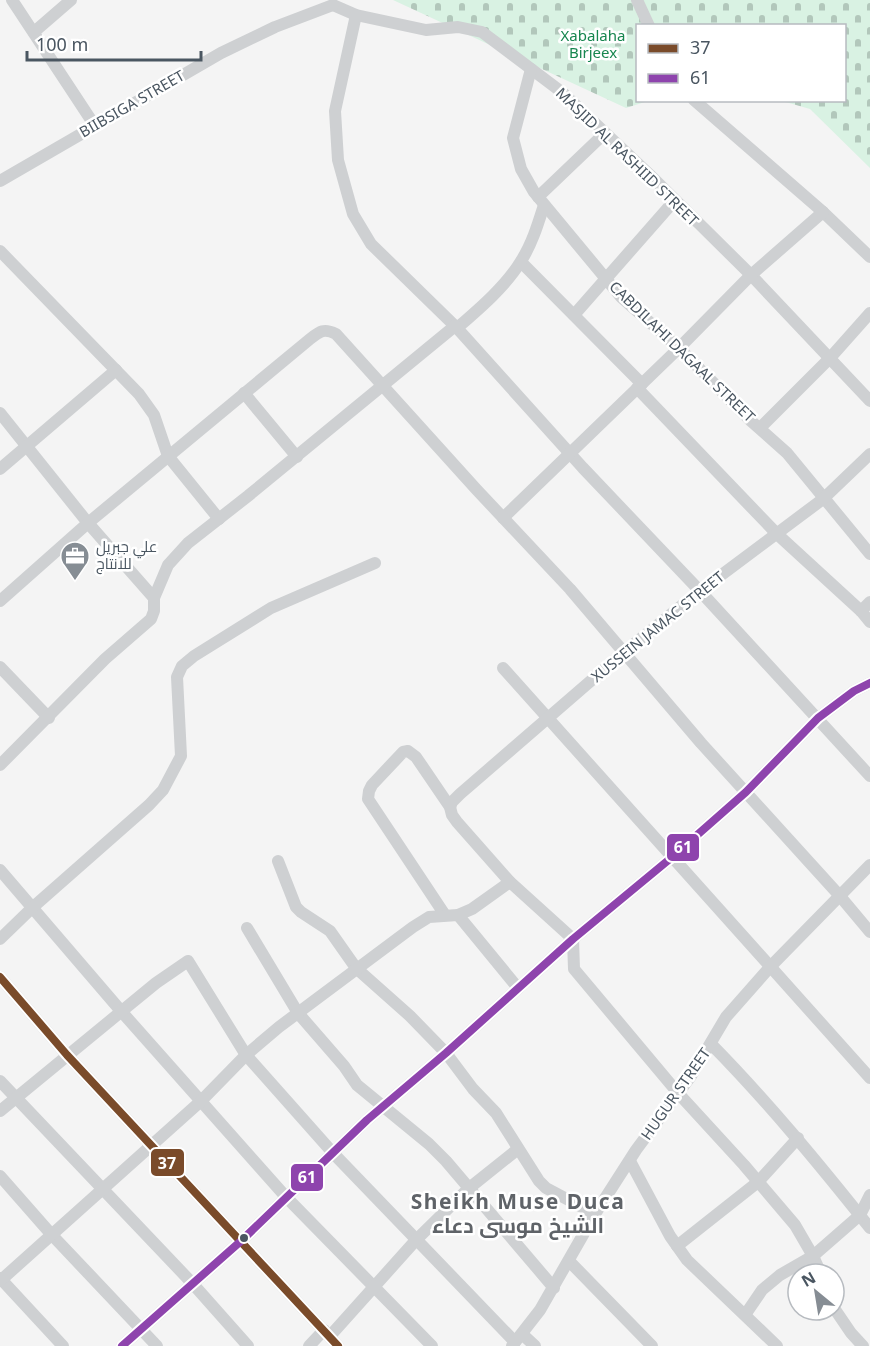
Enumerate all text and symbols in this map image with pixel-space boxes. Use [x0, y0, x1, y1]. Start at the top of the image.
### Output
scale bar [27, 24, 201, 62]
legend [636, 24, 846, 102]
park label: Xabalaha Birjeex [561, 25, 625, 62]
text: 100 m [36, 32, 88, 56]
text: 37 [690, 35, 711, 59]
street label: BIIBSIGA STREET [75, 65, 188, 141]
text: 61 [690, 65, 711, 89]
street label: MASJID AL RASHIID STREET [552, 83, 704, 230]
street label: CABDILAHI DAGAAL STREET [606, 276, 760, 427]
place label: علي جبريل للانتاج [96, 536, 158, 575]
office icon: علي جبريل للانتاج [59, 540, 91, 582]
street label: XUSSEIN JAMAC STREET [587, 566, 729, 686]
line badge: 61 [666, 833, 700, 862]
text: 61 [674, 836, 692, 858]
street label: HUGUR STREET [636, 1043, 715, 1143]
line badge: 37 [150, 1148, 185, 1177]
text: 37 [158, 1152, 176, 1174]
line badge: 61 [290, 1163, 324, 1192]
text: 61 [298, 1166, 316, 1188]
district label: Sheikh Muse Duca الشيخ موسى دعاء [411, 1187, 625, 1240]
unlabelled marker [238, 1232, 250, 1244]
north arrow [786, 1262, 846, 1322]
text: N [797, 1266, 820, 1292]

